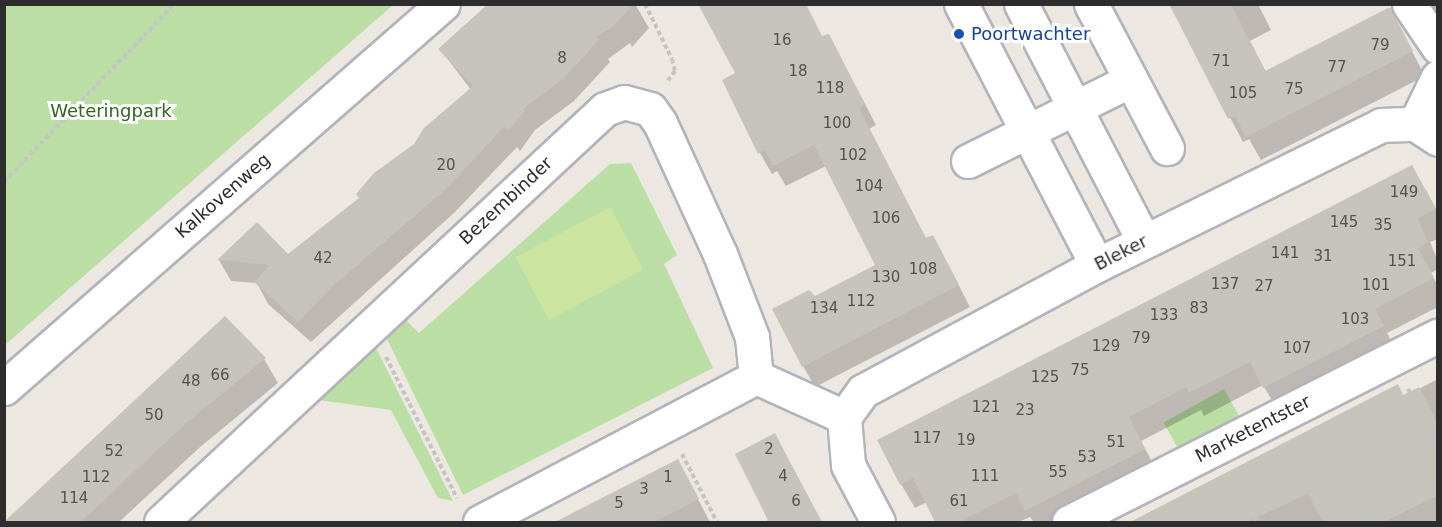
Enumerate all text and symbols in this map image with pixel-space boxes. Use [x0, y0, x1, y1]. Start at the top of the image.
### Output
place label: Poortwachter [971, 23, 1090, 45]
marker: Poortwachter [952, 27, 966, 41]
house number: 16 [772, 32, 792, 50]
house number: 79 [1370, 37, 1390, 55]
house number: 8 [557, 50, 567, 68]
house number: 71 [1211, 53, 1231, 71]
house number: 77 [1327, 59, 1347, 77]
house number: 18 [788, 63, 808, 81]
house number: 118 [816, 80, 844, 98]
house number: 75 [1284, 81, 1304, 99]
house number: 105 [1229, 85, 1257, 103]
park label: Weteringpark [50, 100, 172, 122]
house number: 100 [823, 115, 851, 133]
house number: 102 [839, 147, 867, 165]
street label: Kalkovenweg [171, 149, 275, 243]
street label: Bezembinder [455, 152, 557, 250]
house number: 20 [436, 157, 456, 175]
house number: 104 [855, 178, 883, 196]
house number: 149 [1390, 184, 1418, 202]
house number: 106 [872, 210, 900, 228]
house number: 145 [1330, 214, 1358, 232]
house number: 35 [1373, 217, 1393, 235]
street label: Bleker [1091, 231, 1151, 275]
house number: 141 [1271, 245, 1299, 263]
house number: 31 [1313, 248, 1333, 266]
house number: 42 [313, 250, 333, 268]
house number: 151 [1388, 253, 1416, 271]
house number: 108 [909, 261, 937, 279]
house number: 130 [872, 269, 900, 287]
house number: 137 [1211, 276, 1239, 294]
house number: 101 [1362, 277, 1390, 295]
house number: 27 [1254, 278, 1274, 296]
house number: 112 [847, 293, 875, 311]
house number: 134 [810, 300, 838, 318]
house number: 83 [1189, 300, 1209, 318]
house number: 133 [1150, 307, 1178, 325]
house number: 103 [1341, 311, 1369, 329]
house number: 79 [1131, 330, 1151, 348]
house number: 129 [1092, 338, 1120, 356]
house number: 107 [1283, 340, 1311, 358]
house number: 75 [1070, 362, 1090, 380]
house number: 66 [210, 367, 230, 385]
house number: 125 [1031, 369, 1059, 387]
house number: 48 [181, 373, 201, 391]
street label: Marketentster [1192, 391, 1314, 467]
house number: 121 [972, 399, 1000, 417]
house number: 23 [1015, 402, 1035, 420]
house number: 50 [144, 407, 164, 425]
house number: 117 [913, 430, 941, 448]
house number: 19 [956, 432, 976, 450]
house number: 51 [1106, 434, 1126, 452]
house number: 2 [764, 441, 774, 459]
house number: 52 [104, 443, 124, 461]
house number: 53 [1077, 449, 1097, 467]
house number: 55 [1048, 464, 1068, 482]
house number: 4 [778, 468, 788, 486]
house number: 111 [971, 468, 999, 486]
house number: 112 [82, 469, 110, 487]
house number: 1 [663, 469, 673, 487]
house number: 3 [639, 481, 649, 499]
house number: 114 [60, 490, 88, 508]
house number: 6 [791, 493, 801, 511]
house number: 61 [949, 493, 969, 511]
house number: 5 [614, 495, 624, 513]

